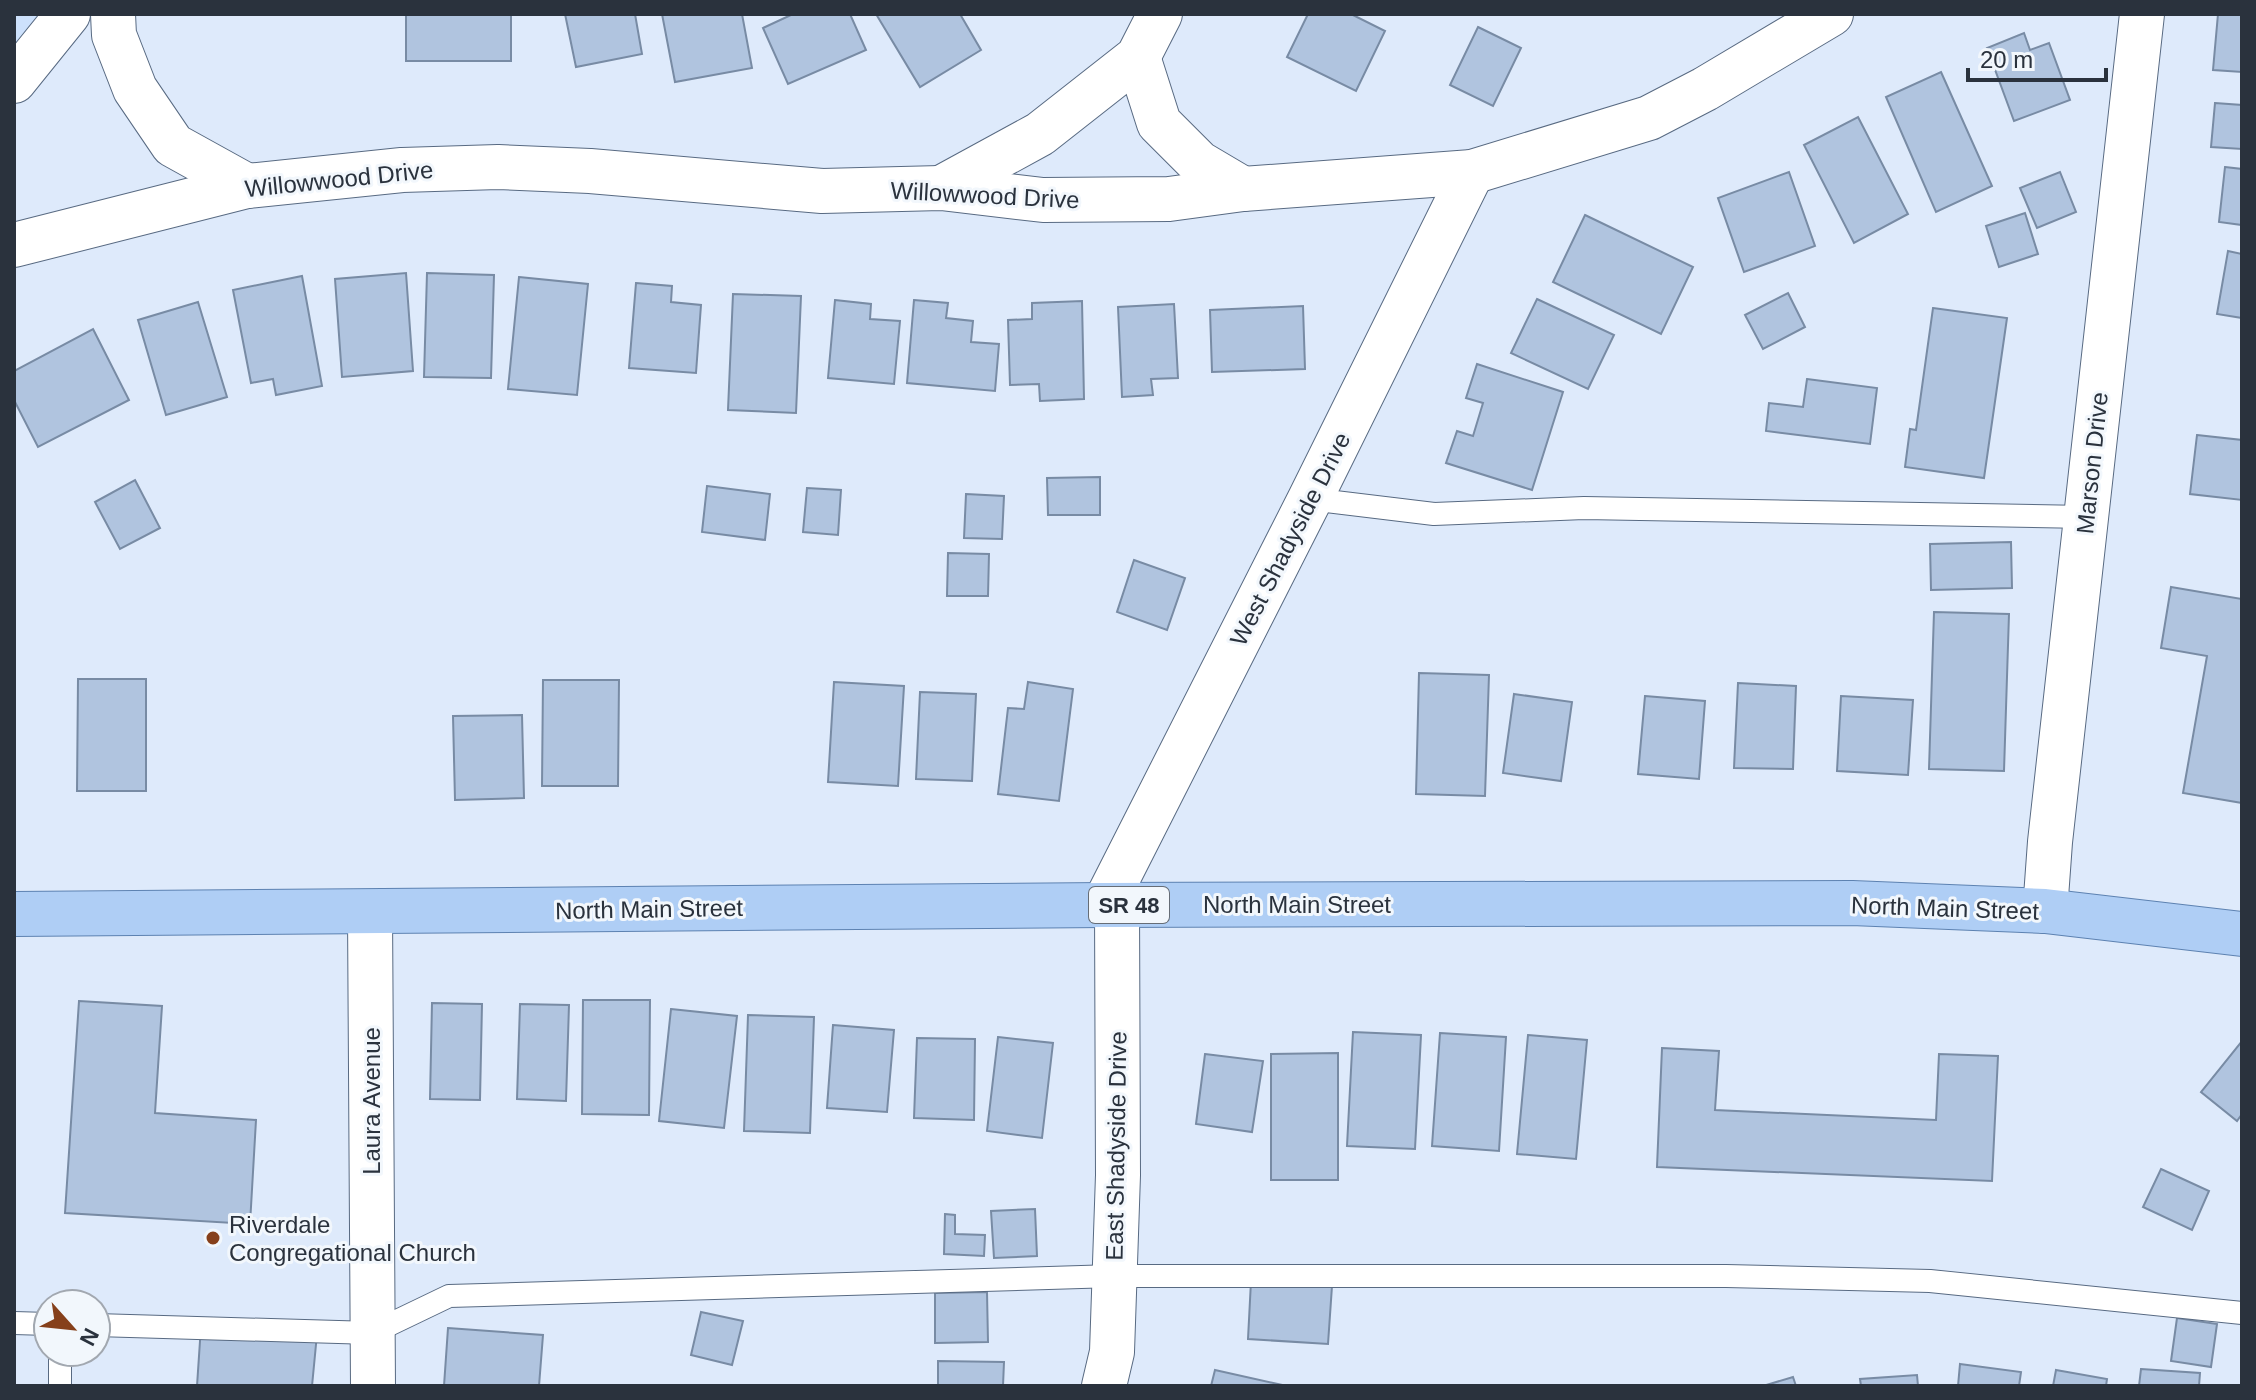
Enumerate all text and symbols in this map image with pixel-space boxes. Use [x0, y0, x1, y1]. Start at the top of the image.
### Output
scale bar [1968, 32, 2106, 82]
text: 20 m [1980, 46, 2033, 73]
street label: Willowwood Drive [243, 156, 435, 202]
street label: Willowwood Drive [890, 177, 1080, 213]
street label: Marson Drive [2071, 391, 2113, 535]
street label: West Shadyside Drive [1224, 428, 1356, 650]
road number: SR 48 [1089, 887, 1169, 923]
street label: North Main Street [1203, 891, 1391, 918]
street label: North Main Street [1851, 891, 2040, 925]
street label: North Main Street [555, 894, 744, 924]
street label: Laura Avenue [358, 1027, 385, 1175]
street label: East Shadyside Drive [1100, 1031, 1132, 1261]
place label: Riverdale Congregational Church [229, 1211, 476, 1266]
marker: Riverdale Congregational Church [204, 1229, 222, 1247]
north arrow [32, 1288, 112, 1368]
text: N [75, 1324, 104, 1350]

